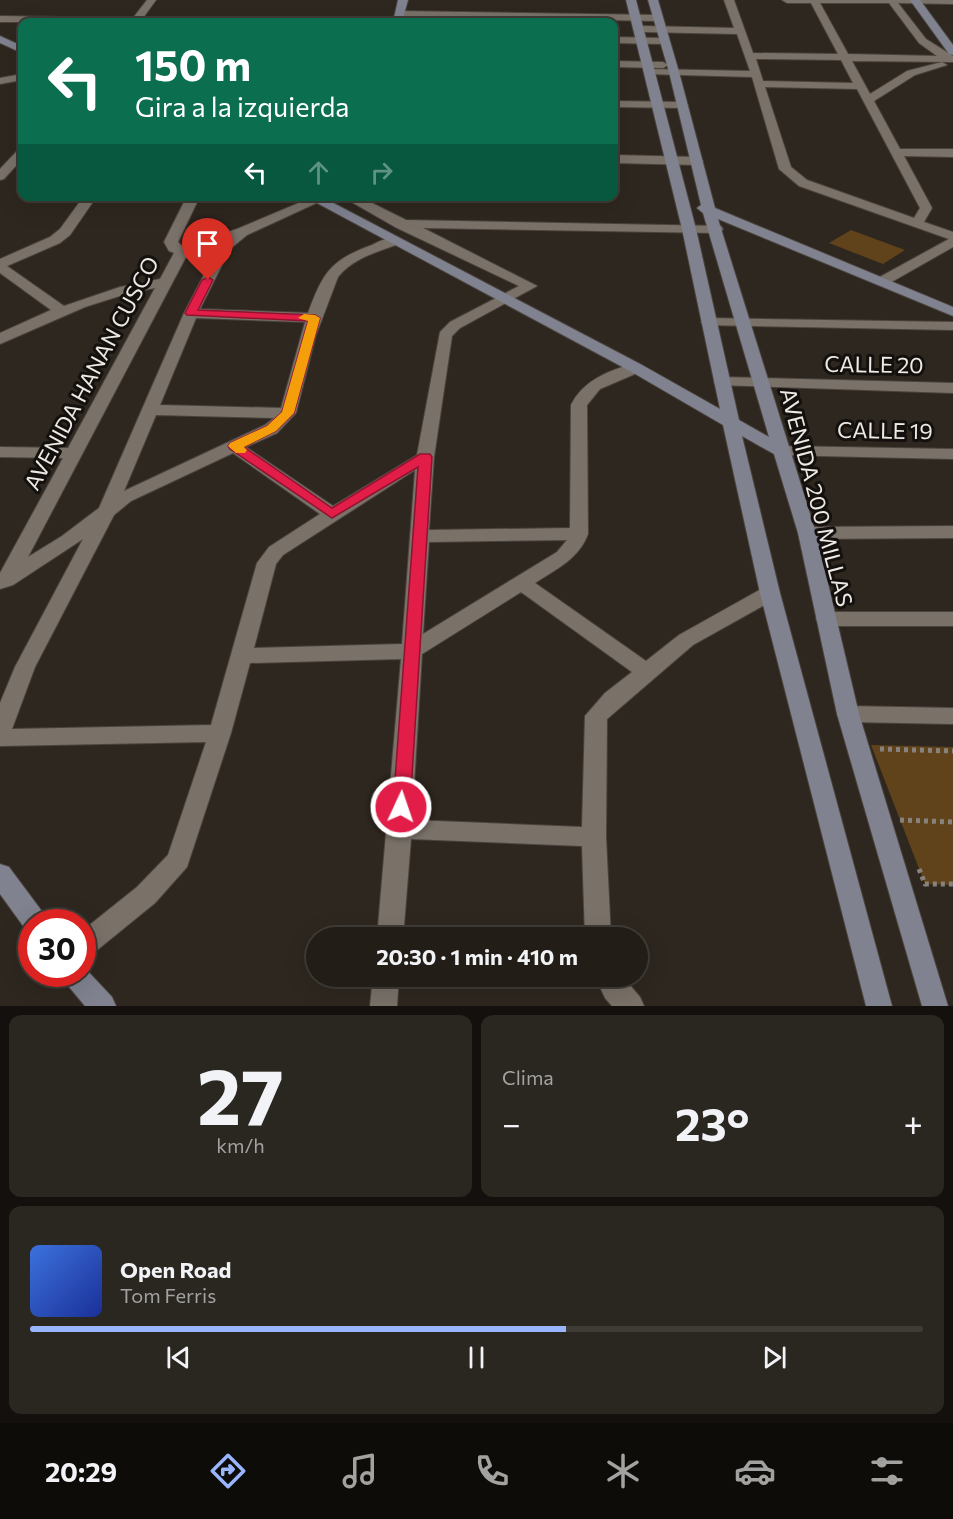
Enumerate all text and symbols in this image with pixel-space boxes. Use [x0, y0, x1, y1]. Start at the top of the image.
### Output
text: 150 m [135, 38, 251, 90]
icon: left [36, 42, 114, 120]
text: Gira a la izquierda [135, 90, 349, 123]
icon: left [239, 156, 272, 189]
icon: ahead [302, 156, 335, 189]
icon: right [365, 156, 398, 189]
pin [182, 218, 233, 280]
icon: arrive [191, 227, 224, 260]
street label: AVENIDA HANAN CUSCO [18, 252, 164, 494]
street label: CALLE 20 [824, 350, 924, 378]
street label: AVENIDA 200 MILLAS [775, 385, 859, 609]
street label: CALLE 19 [837, 416, 933, 444]
position arrow [369, 775, 433, 839]
speed limit sign: 30 [18, 909, 96, 987]
text: 20:30 · 1 min · 410 m [376, 943, 578, 970]
text: 27 [197, 1046, 284, 1141]
text: Clima [502, 1065, 554, 1089]
text: 23° [675, 1095, 749, 1150]
text: − [502, 1102, 521, 1143]
text: + [904, 1102, 923, 1143]
text: km/h [216, 1133, 265, 1157]
text: Open Road [120, 1256, 231, 1283]
text: Tom Ferris [120, 1283, 216, 1307]
icon: previous [162, 1341, 195, 1374]
icon: pause [460, 1341, 493, 1374]
icon: next [758, 1341, 791, 1374]
icon: directions [207, 1450, 249, 1492]
icon: music [339, 1450, 381, 1492]
icon: phone [471, 1450, 513, 1492]
icon: climate [602, 1450, 644, 1492]
icon: car [734, 1450, 776, 1492]
icon: filters [866, 1450, 908, 1492]
text: 20:29 [45, 1455, 117, 1488]

